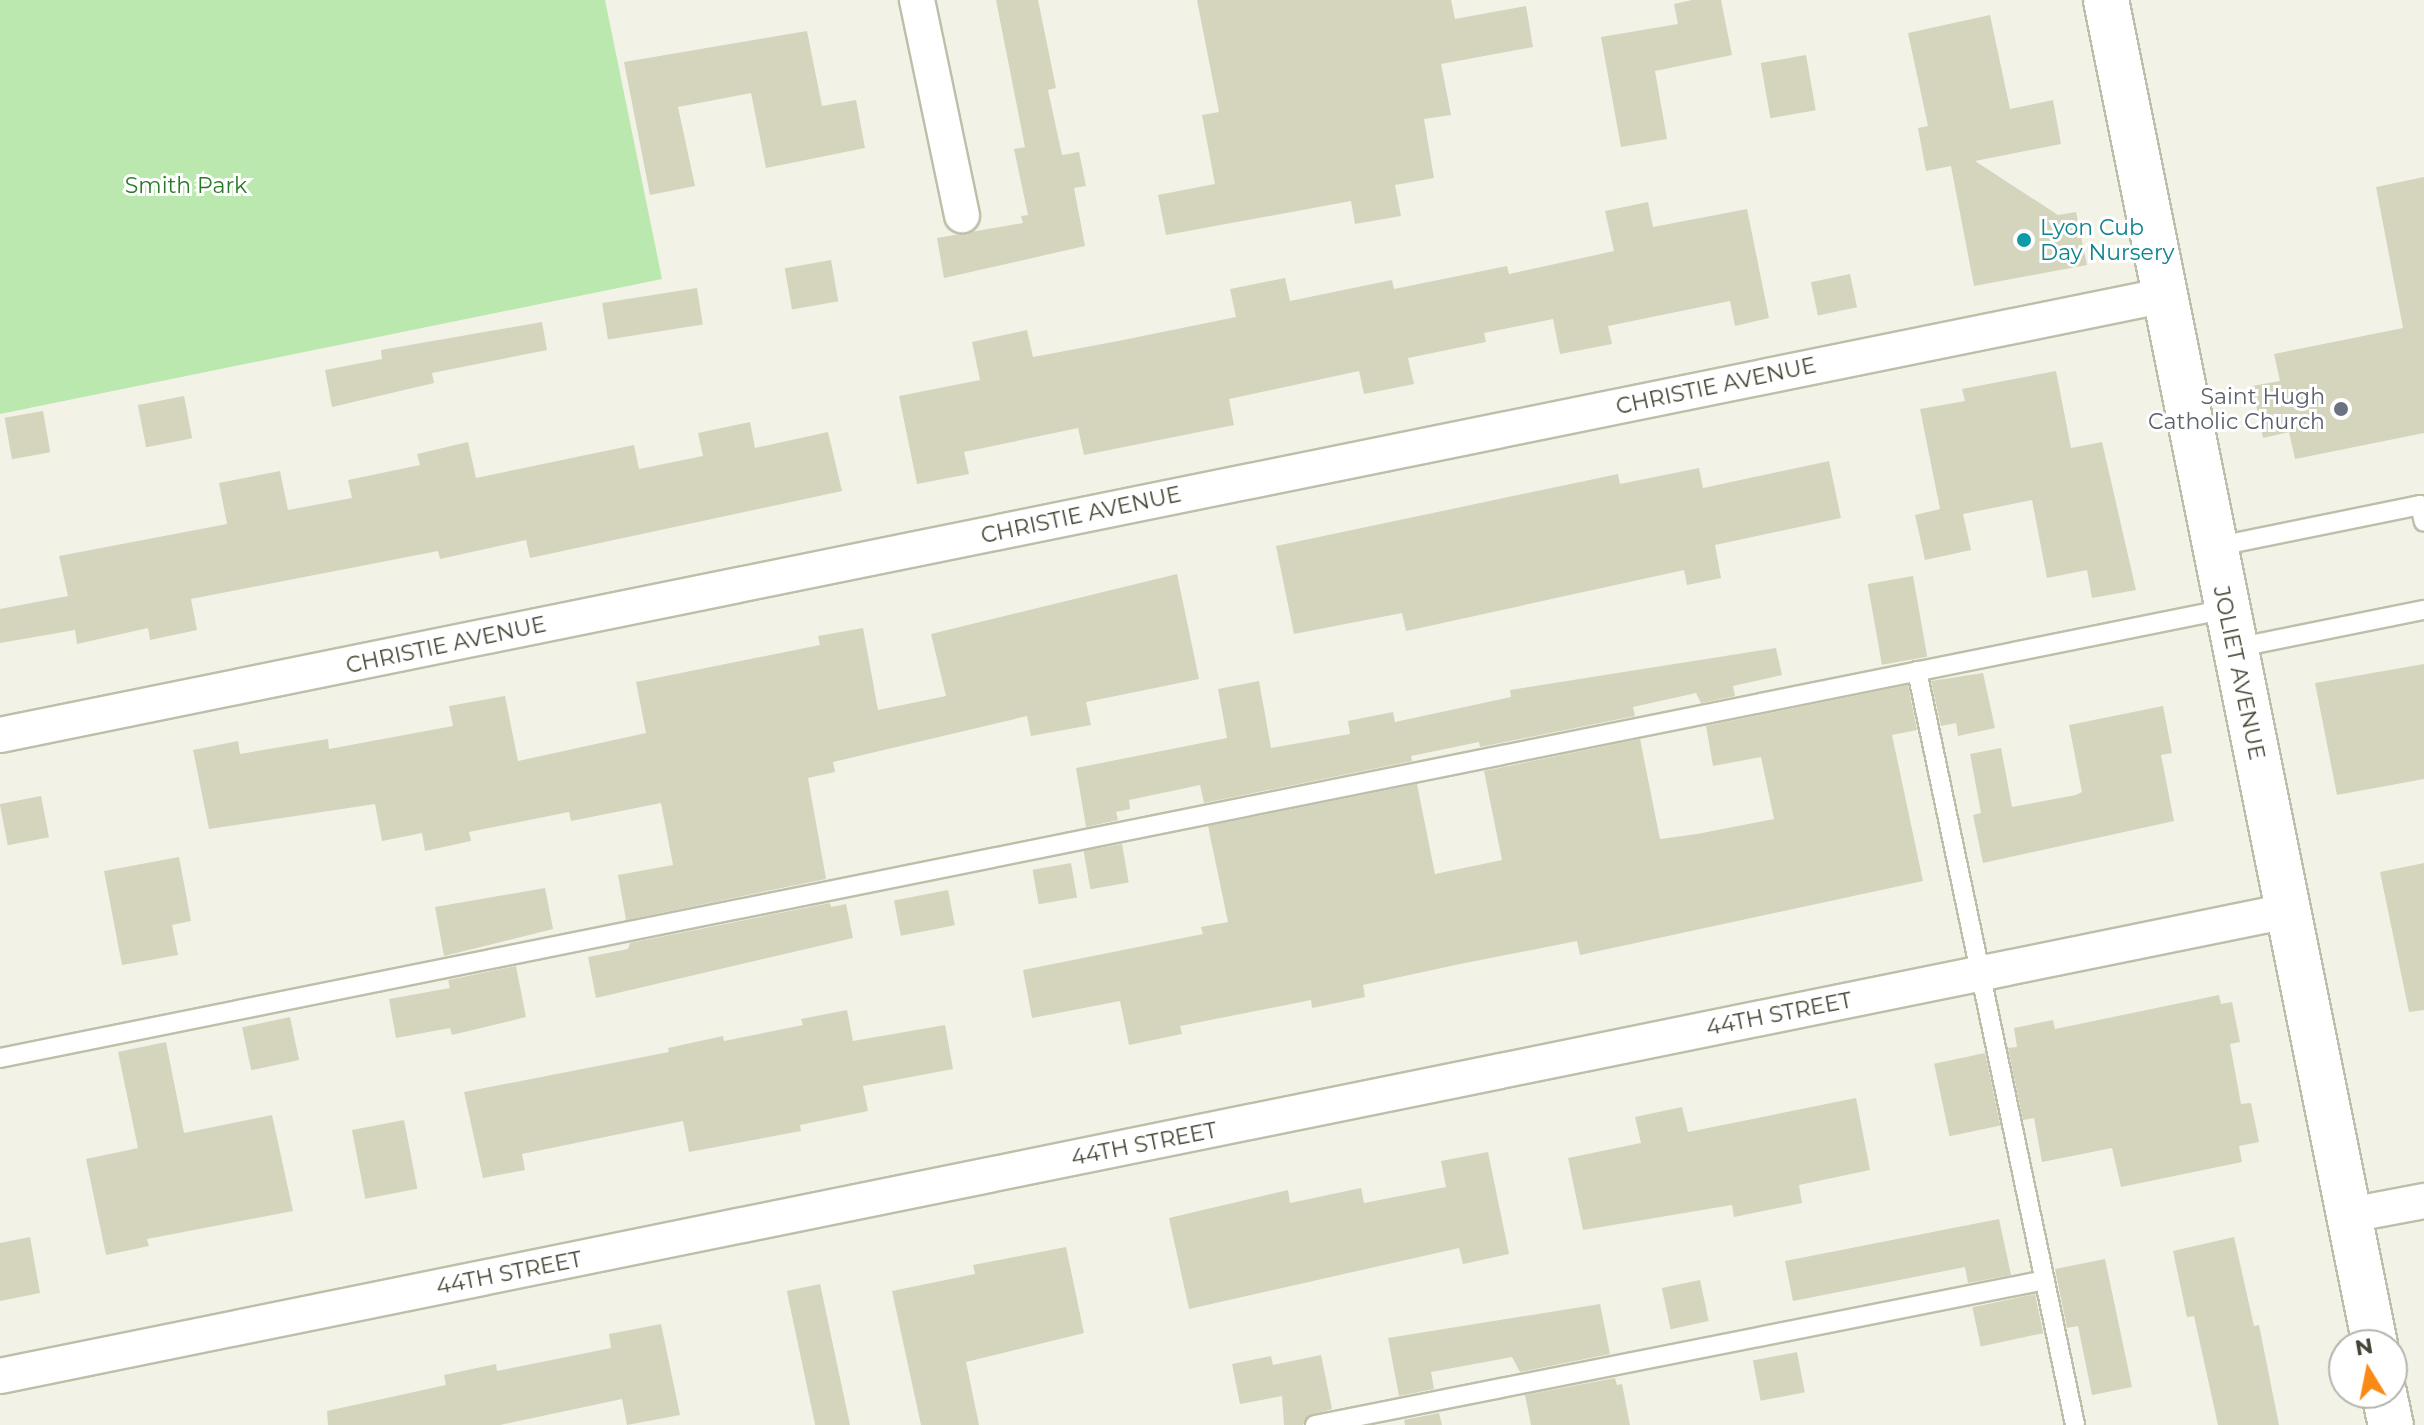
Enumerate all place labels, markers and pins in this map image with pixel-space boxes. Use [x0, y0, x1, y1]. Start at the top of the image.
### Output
place label: Lyon Cub Day Nursery [2040, 214, 2174, 266]
marker: Lyon Cub Day Nursery [2015, 231, 2033, 249]
place label: Saint Hugh Catholic Church [2148, 383, 2325, 434]
marker: Saint Hugh Catholic Church [2332, 400, 2350, 418]

